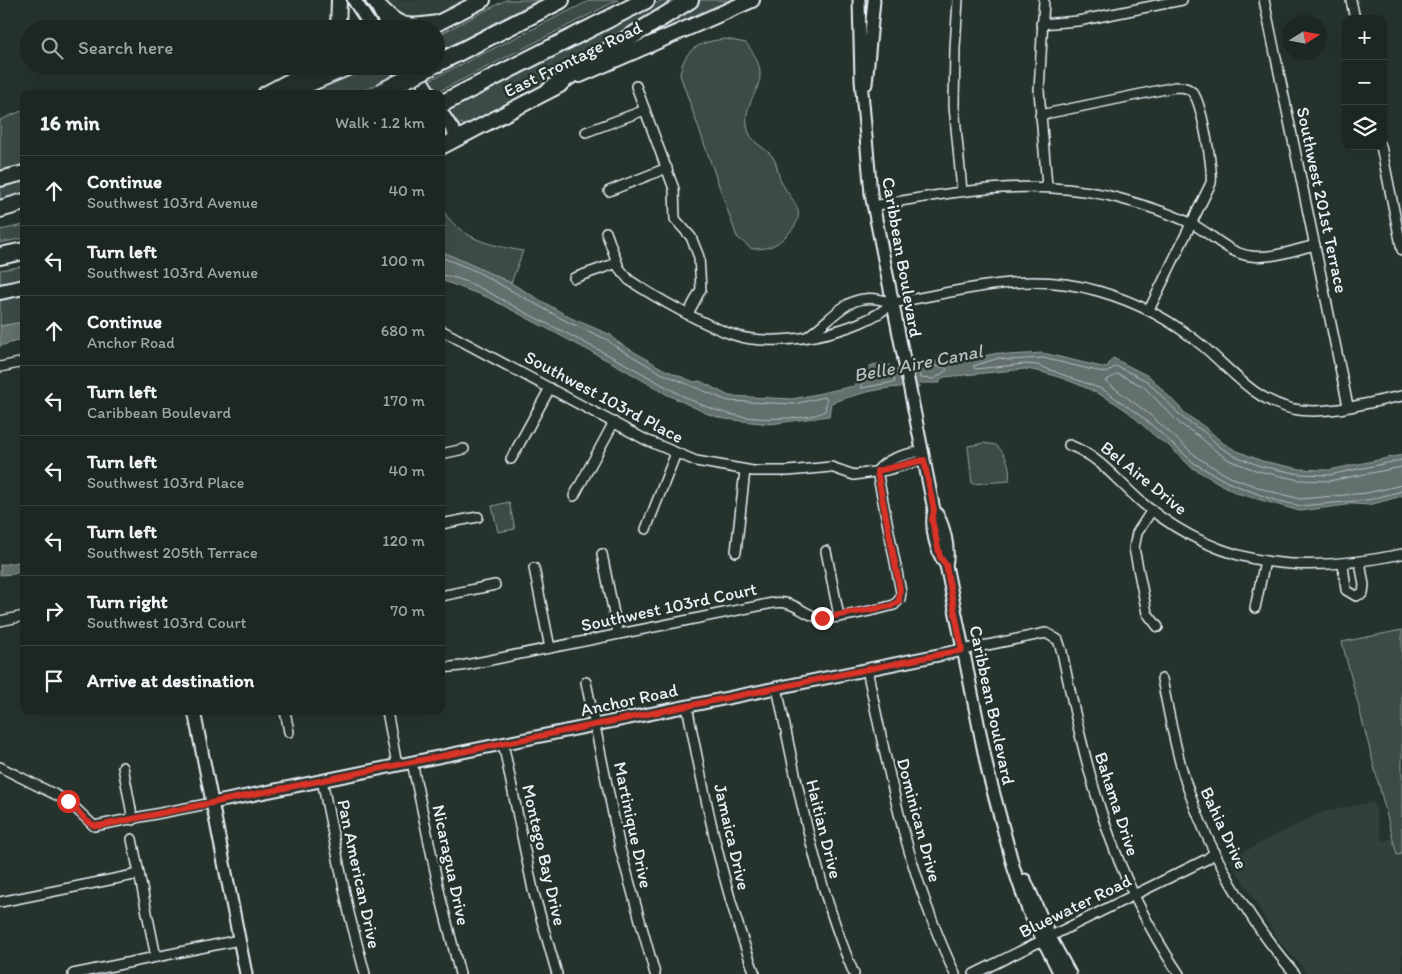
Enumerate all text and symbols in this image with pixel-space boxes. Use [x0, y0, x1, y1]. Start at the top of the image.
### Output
north arrow [1282, 15, 1327, 60]
map controls [1342, 15, 1387, 150]
button: + [1342, 15, 1387, 60]
street label: East Frontage Road [500, 16, 646, 102]
search box [20, 20, 445, 75]
icon: search [38, 34, 66, 62]
text: Search here [78, 36, 173, 59]
button: − [1342, 60, 1387, 105]
street label: Southwest 201st Terrace [1292, 105, 1352, 295]
button: layers [1342, 105, 1387, 150]
text: 16 min [40, 110, 100, 135]
text: Walk · 1.2 km [335, 113, 425, 132]
text: Continue [87, 170, 162, 193]
street label: Caribbean Boulevard [877, 175, 927, 339]
icon: ahead [40, 177, 68, 205]
text: 40 m [388, 181, 425, 200]
text: Southwest 103rd Avenue [87, 193, 258, 212]
text: Turn left [87, 240, 157, 263]
icon: left [40, 247, 68, 275]
text: 100 m [381, 251, 425, 270]
text: Southwest 103rd Avenue [87, 263, 258, 282]
text: Continue [87, 310, 162, 333]
icon: ahead [40, 317, 68, 345]
text: 680 m [381, 321, 425, 340]
text: Anchor Road [87, 333, 175, 352]
water label: Belle Aire Canal [852, 339, 986, 387]
street label: Southwest 103rd Place [521, 346, 687, 448]
text: Turn left [87, 380, 157, 403]
icon: left [40, 387, 68, 415]
text: 170 m [383, 391, 425, 410]
text: Caribbean Boulevard [87, 403, 231, 422]
street label: Bel Aire Drive [1096, 436, 1192, 520]
text: Turn left [87, 450, 157, 473]
icon: left [40, 457, 68, 485]
text: 40 m [388, 461, 425, 480]
text: Southwest 103rd Place [87, 473, 244, 492]
text: Turn left [87, 520, 157, 543]
icon: left [40, 527, 68, 555]
text: 120 m [382, 531, 425, 550]
text: Southwest 205th Terrace [87, 543, 258, 562]
street label: Southwest 103rd Court [579, 578, 759, 636]
text: Turn right [87, 590, 168, 613]
icon: right [40, 597, 68, 625]
text: 70 m [390, 601, 425, 620]
route end [811, 607, 834, 630]
text: Southwest 103rd Court [87, 613, 246, 632]
street label: Caribbean Boulevard [964, 623, 1020, 787]
icon: arrive [40, 667, 68, 695]
text: Arrive at destination [87, 669, 254, 692]
street label: Anchor Road [578, 679, 680, 721]
street label: Bahama Drive [1090, 749, 1144, 859]
street label: Dominican Drive [892, 756, 946, 884]
street label: Martinique Drive [609, 760, 657, 890]
street label: Haitian Drive [801, 777, 847, 881]
street label: Montego Bay Drive [517, 782, 571, 928]
street label: Jamaica Drive [709, 782, 755, 892]
street label: Bahia Drive [1195, 783, 1253, 873]
route start [57, 790, 80, 813]
street label: Pan American Drive [332, 798, 386, 950]
street label: Nicaragua Drive [427, 803, 475, 927]
street label: Bluewater Road [1015, 869, 1135, 943]

